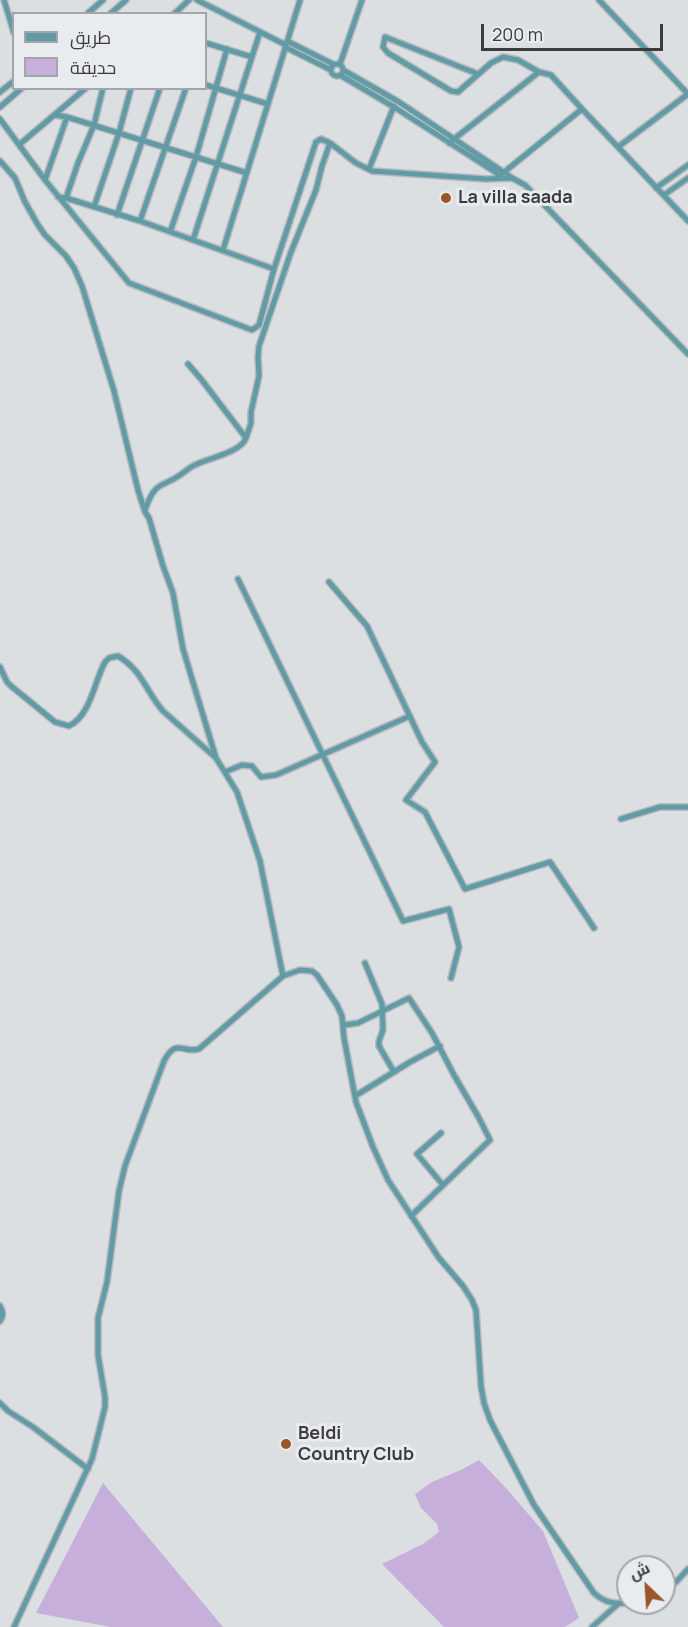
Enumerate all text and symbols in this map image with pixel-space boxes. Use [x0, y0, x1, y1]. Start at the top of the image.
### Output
legend [12, 12, 207, 90]
scale bar [484, 12, 666, 50]
text: 200 m [492, 22, 543, 46]
text: طريق [70, 25, 111, 49]
text: حديقة [70, 55, 116, 79]
place label: La villa saada [458, 187, 573, 209]
marker: La villa saada [439, 191, 453, 205]
place label: Beldi Country Club [298, 1423, 414, 1466]
marker: Beldi Country Club [279, 1437, 293, 1451]
north arrow [616, 1555, 676, 1615]
text: ش [625, 1556, 653, 1585]

